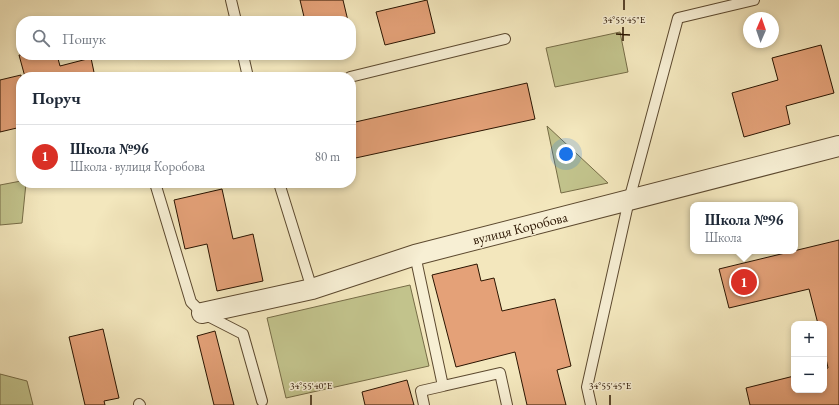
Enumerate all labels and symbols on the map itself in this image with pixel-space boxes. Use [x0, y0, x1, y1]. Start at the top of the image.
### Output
north arrow [743, 12, 779, 48]
text: 34°55'45"E [603, 13, 646, 26]
your location [556, 144, 576, 164]
street label: вулиця Коробова [471, 207, 570, 248]
pin: 1 [731, 267, 757, 297]
text: 34°55'40"E [290, 379, 333, 392]
text: 34°55'45"E [589, 379, 632, 392]

